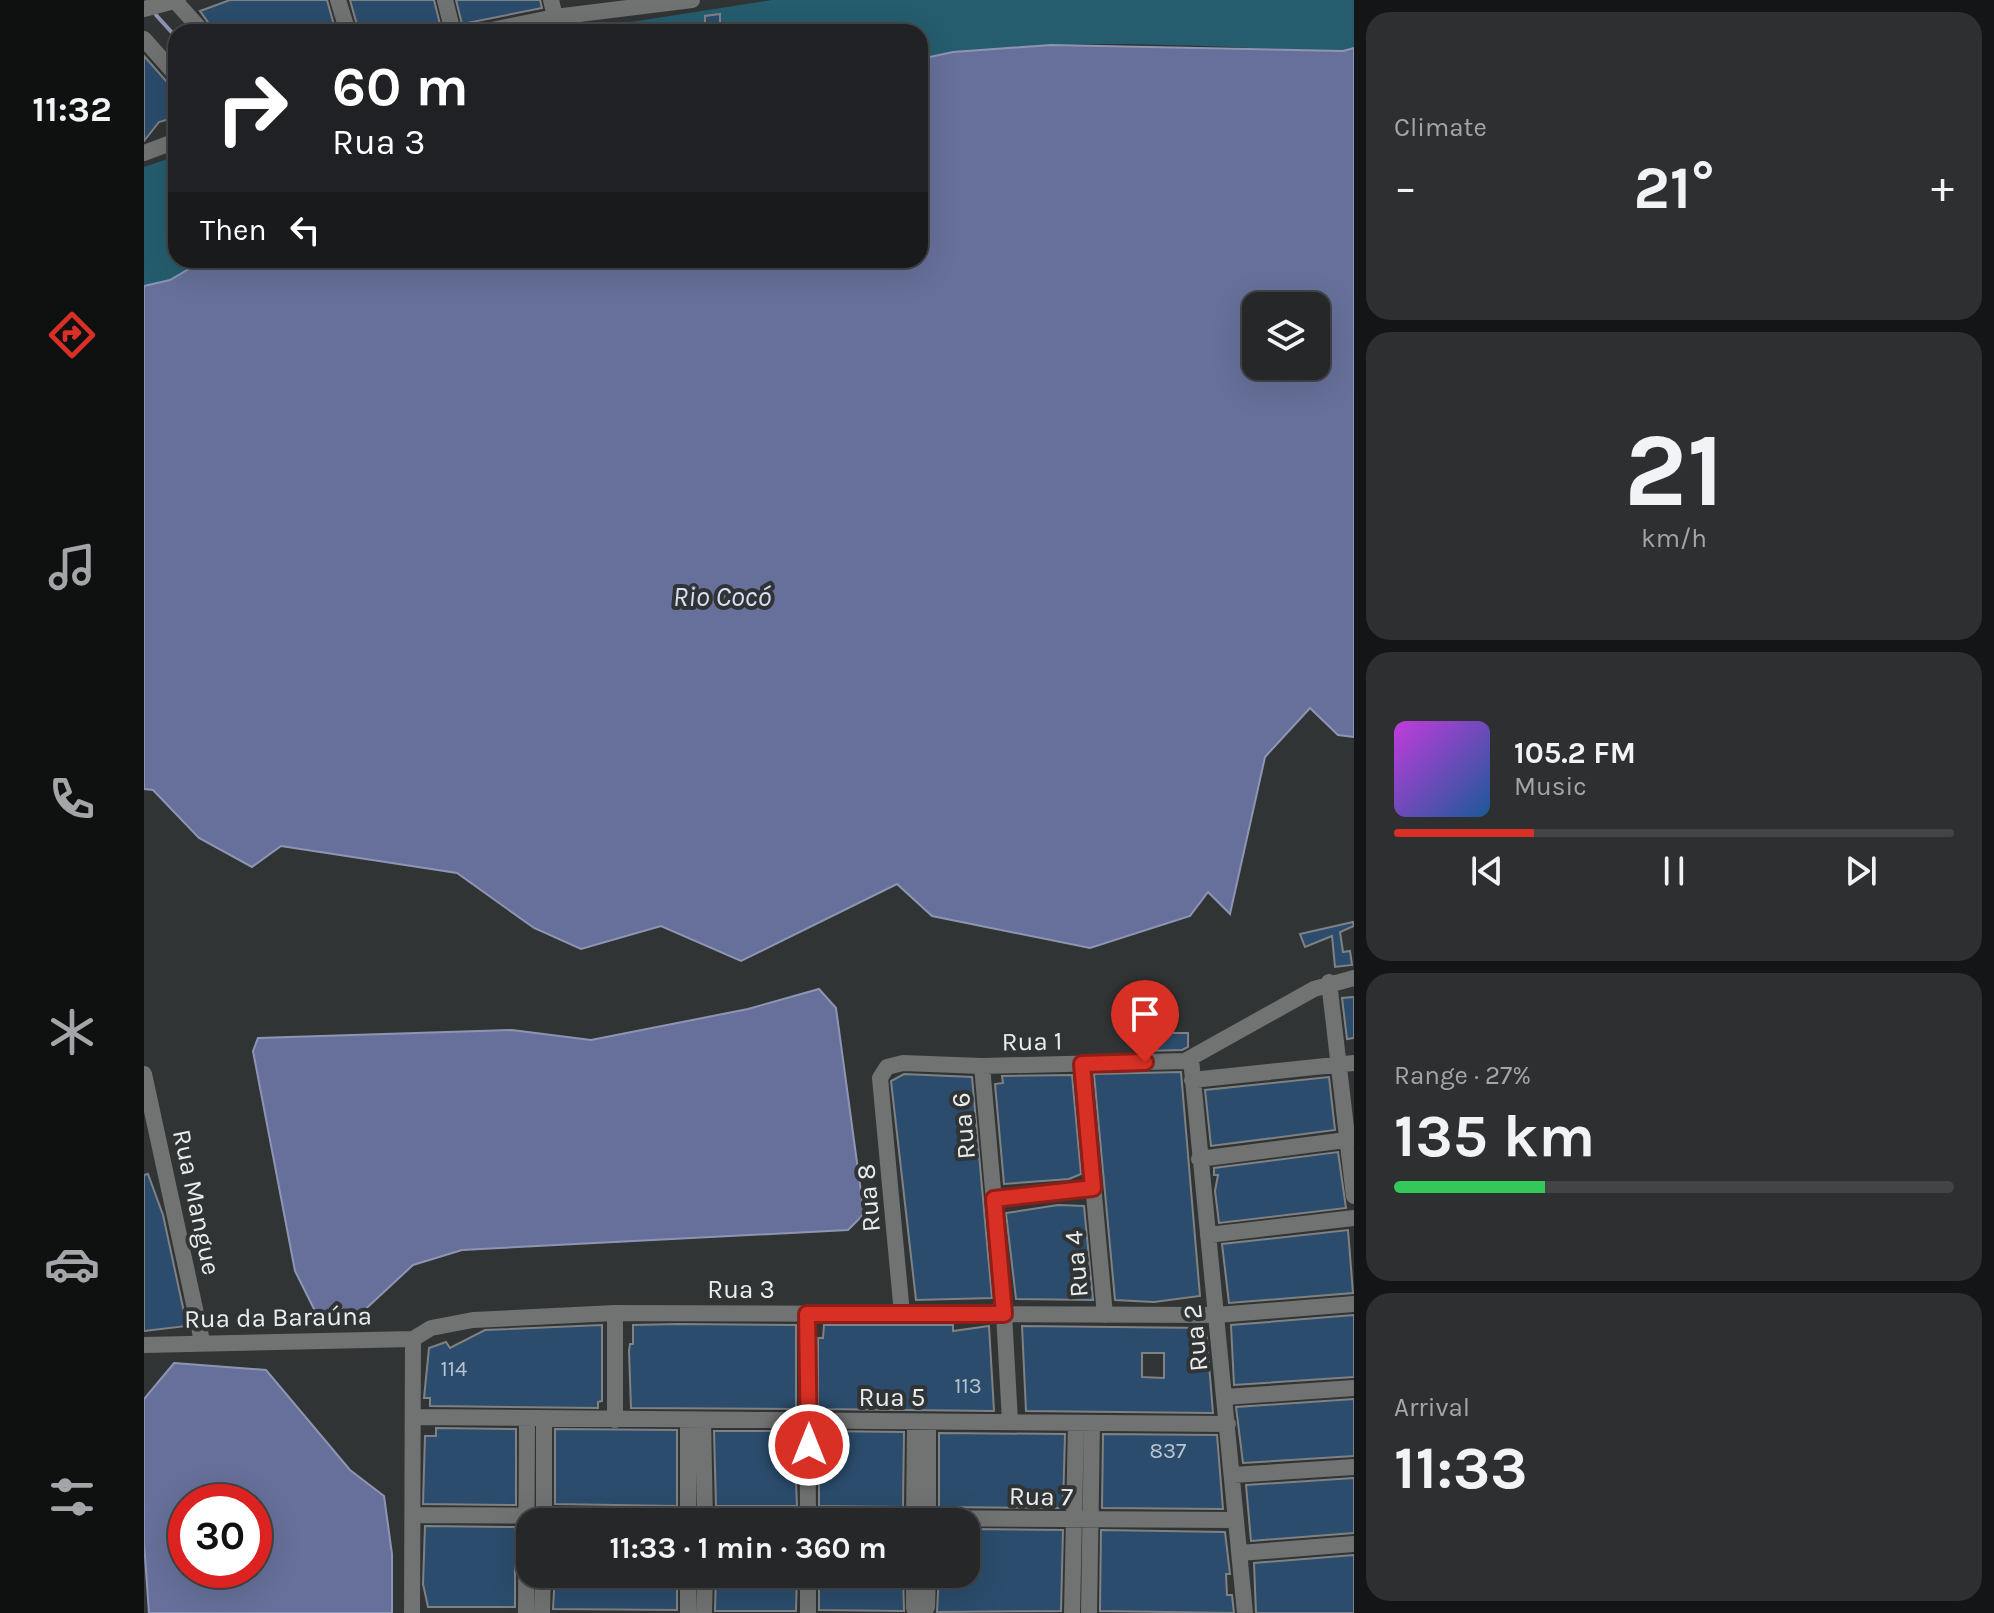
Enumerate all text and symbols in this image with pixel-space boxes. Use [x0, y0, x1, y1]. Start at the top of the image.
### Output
text: 60 m [332, 54, 469, 119]
icon: right [200, 56, 304, 160]
text: 11:32 [32, 88, 112, 130]
text: Climate [1394, 112, 1487, 143]
text: Rua 3 [332, 121, 425, 163]
text: 21° [1634, 153, 1715, 223]
text: − [1394, 162, 1417, 213]
text: + [1931, 162, 1954, 213]
icon: left [283, 208, 327, 252]
text: Then [200, 212, 267, 248]
map controls [1242, 292, 1330, 380]
button: layers [1242, 292, 1330, 380]
icon: directions [44, 307, 100, 363]
text: 21 [1624, 410, 1724, 531]
text: km/h [1641, 523, 1707, 554]
icon: music [44, 539, 100, 595]
water label: Rio Cocó [673, 580, 772, 613]
text: 105.2 FM [1514, 735, 1636, 771]
icon: phone [44, 771, 100, 827]
text: Music [1514, 771, 1587, 802]
icon: previous [1465, 849, 1509, 893]
icon: pause [1652, 849, 1696, 893]
icon: next [1839, 849, 1883, 893]
pin [1111, 980, 1179, 1062]
icon: arrive [1123, 992, 1167, 1036]
icon: climate [44, 1004, 100, 1060]
street label: Rua 1 [1001, 1025, 1063, 1058]
text: Range · 27% [1394, 1060, 1531, 1091]
street label: Rua 6 [945, 1091, 982, 1161]
text: 135 km [1394, 1101, 1595, 1171]
street label: Rua Mangue [166, 1127, 227, 1278]
street label: Rua 8 [850, 1163, 887, 1233]
street label: Rua 4 [1058, 1229, 1095, 1299]
icon: car [44, 1236, 100, 1292]
street label: Rua 3 [707, 1274, 775, 1305]
street label: Rua da Baraúna [184, 1300, 372, 1335]
street label: Rua 2 [1177, 1303, 1214, 1373]
house number: 114 [441, 1356, 467, 1382]
house number: 113 [954, 1373, 982, 1399]
street label: Rua 5 [859, 1382, 925, 1413]
text: Arrival [1394, 1392, 1470, 1423]
position arrow [767, 1403, 851, 1487]
text: 11:33 [1394, 1433, 1528, 1503]
house number: 837 [1150, 1438, 1186, 1464]
icon: filters [44, 1469, 100, 1525]
street label: Rua 7 [1009, 1480, 1073, 1513]
speed limit sign: 30 [168, 1484, 272, 1588]
text: 11:33 · 1 min · 360 m [609, 1530, 887, 1566]

